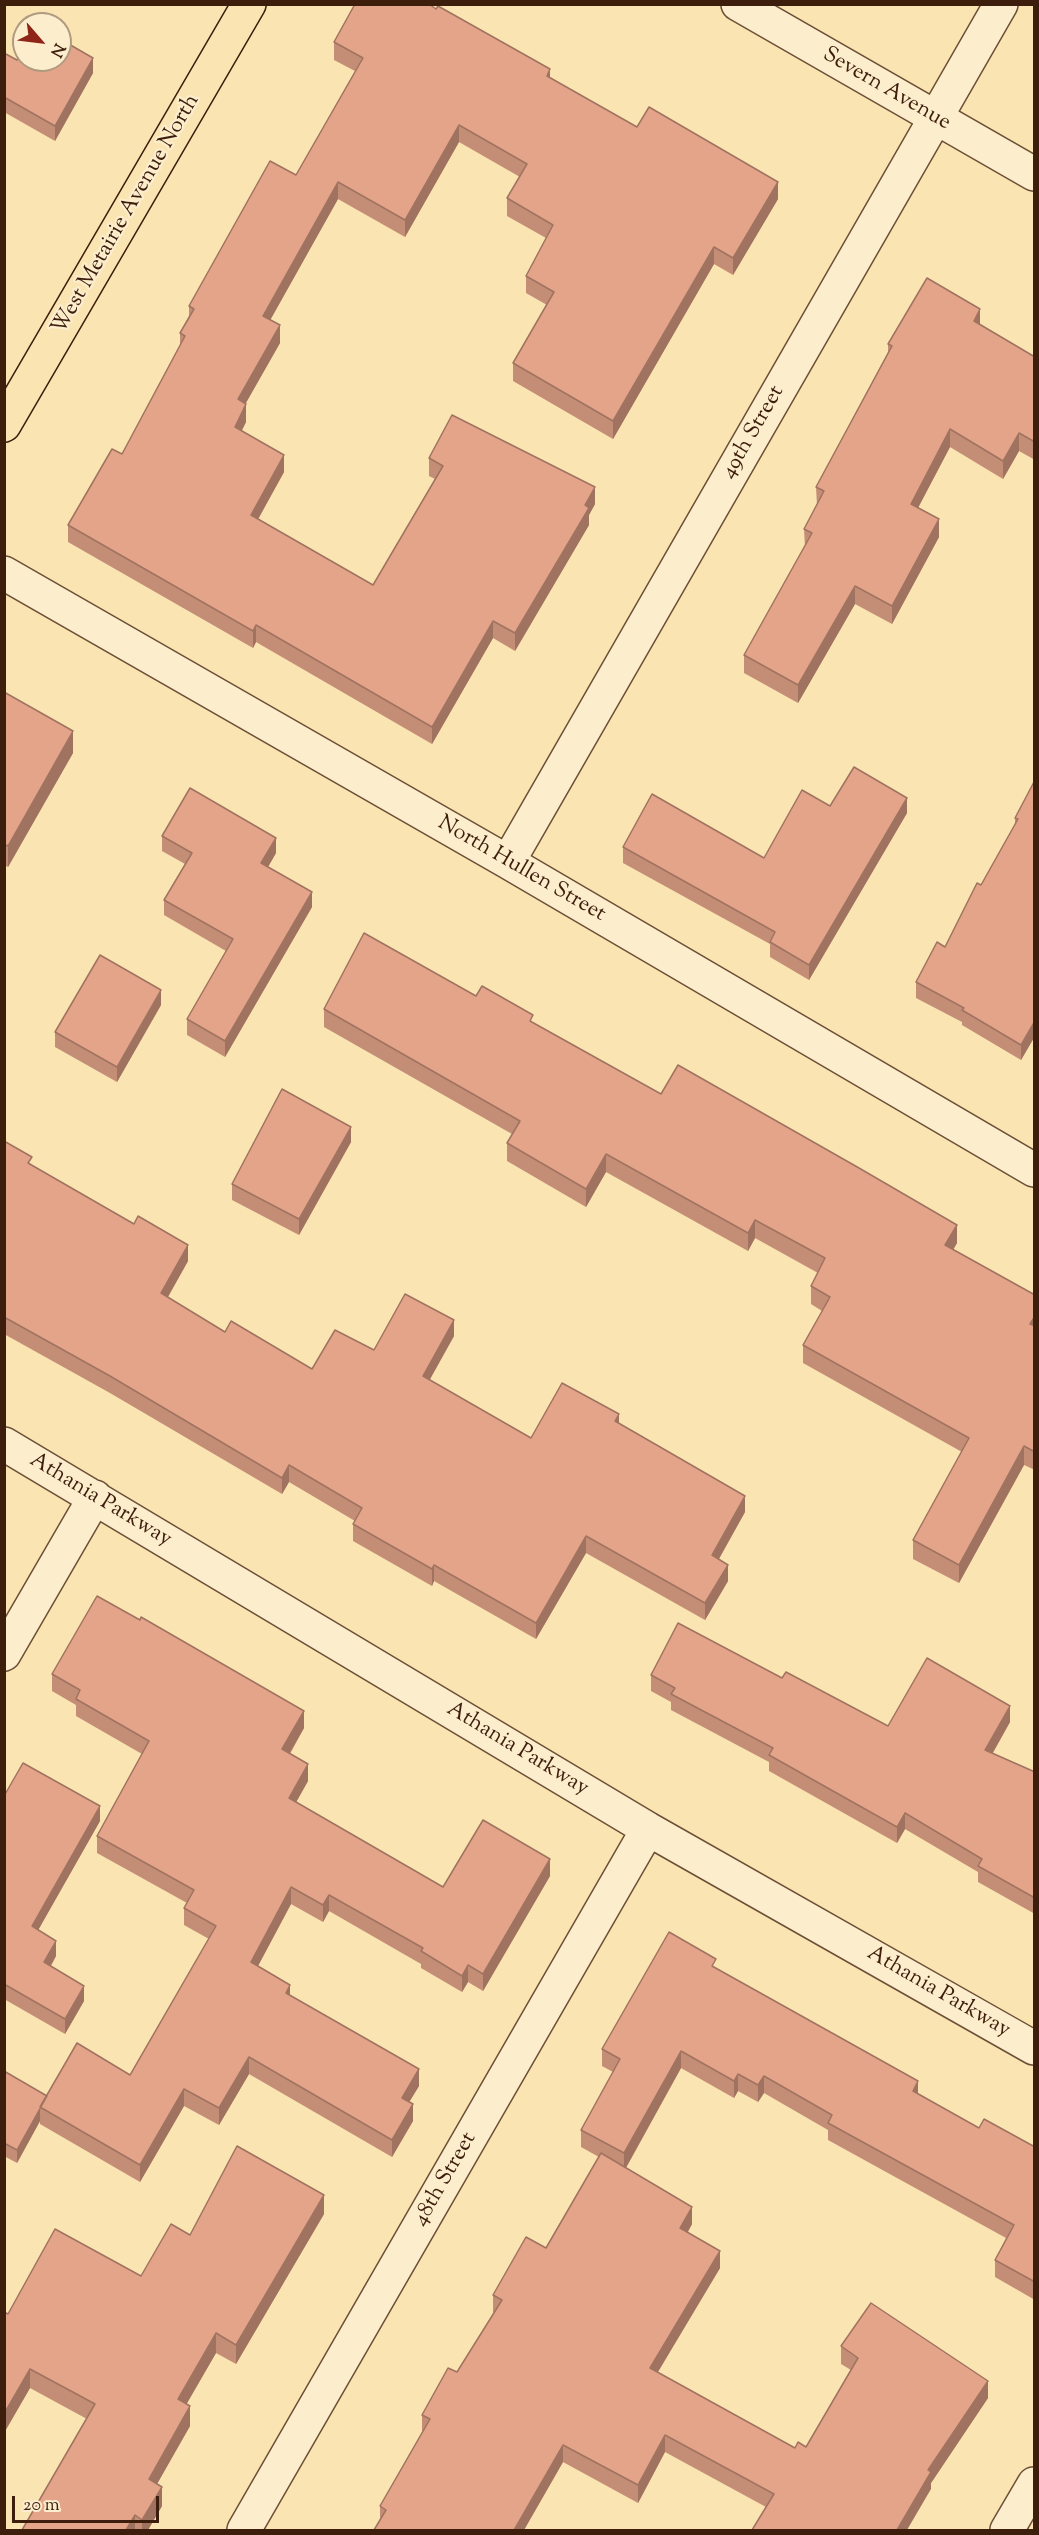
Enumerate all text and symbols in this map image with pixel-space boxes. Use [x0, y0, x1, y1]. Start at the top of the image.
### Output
north arrow [12, 12, 72, 72]
text: N [43, 39, 70, 61]
street label: Severn Avenue [817, 43, 955, 137]
street label: West Metairie Avenue North [47, 90, 207, 340]
street label: 49th Street [717, 382, 791, 484]
street label: North Hullen Street [432, 811, 610, 929]
street label: Athania Parkway [24, 1448, 176, 1554]
street label: Athania Parkway [441, 1697, 593, 1803]
street label: Athania Parkway [862, 1941, 1014, 2045]
street label: 48th Street [409, 2128, 483, 2232]
scale bar [15, 2484, 162, 2522]
text: 20 m [23, 2493, 60, 2519]

